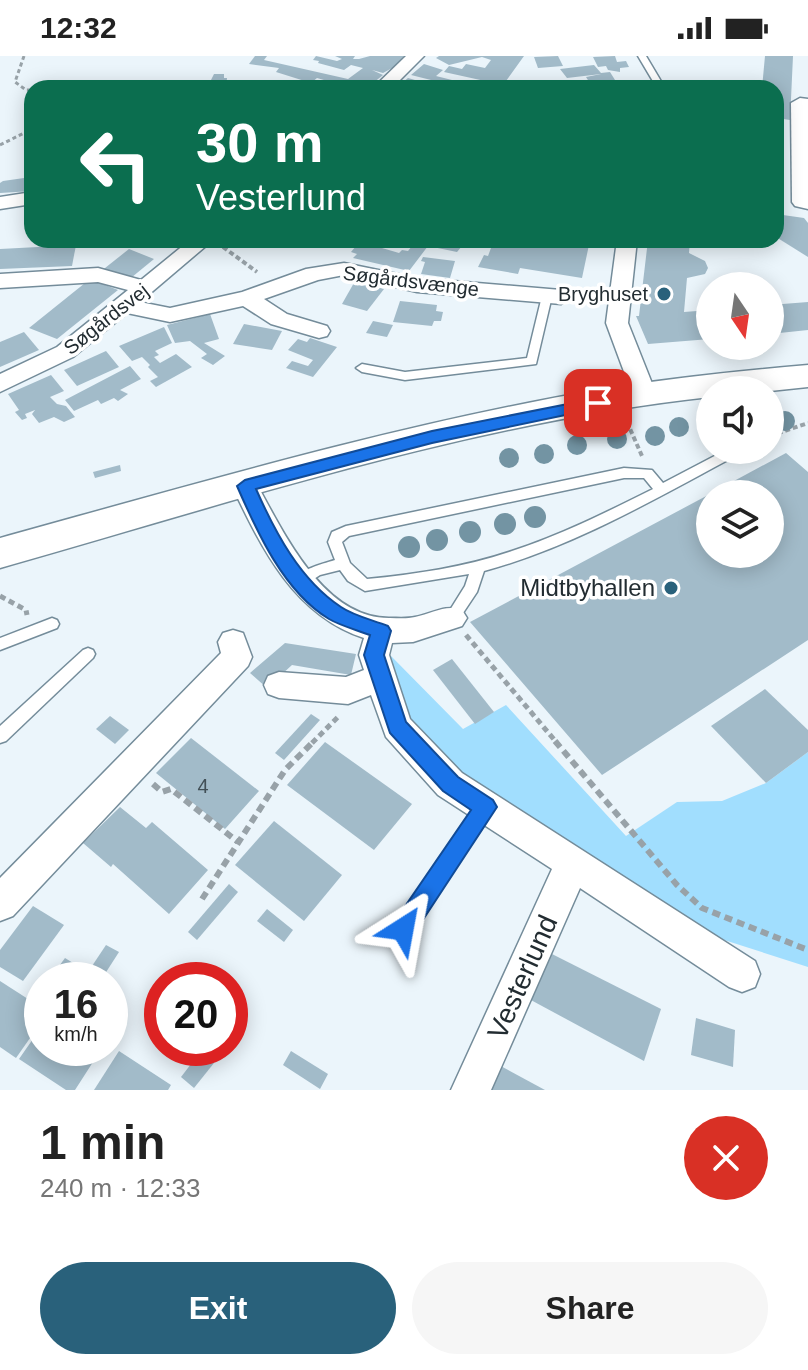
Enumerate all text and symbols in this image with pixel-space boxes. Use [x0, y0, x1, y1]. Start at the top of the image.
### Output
text: 12:32 [40, 11, 117, 44]
text: 30 m [196, 111, 324, 174]
icon: left [64, 112, 168, 216]
text: Vesterlund [196, 177, 366, 218]
street label: Søgårdsvænge [342, 262, 480, 300]
north arrow [696, 272, 784, 360]
map controls [696, 272, 784, 568]
street label: Søgårdsvej [59, 279, 153, 359]
place label: Bryghuset [558, 283, 648, 305]
marker: Bryghuset [655, 285, 673, 303]
pin [564, 369, 632, 437]
button: sound [696, 376, 784, 464]
icon: arrive [576, 381, 620, 425]
button: layers [696, 480, 784, 568]
place label: Midtbyhallen [520, 574, 655, 601]
marker: Midtbyhallen [662, 579, 680, 597]
house number: 4 [197, 775, 209, 797]
position arrow [361, 887, 445, 971]
street label: Vesterlund [481, 910, 564, 1044]
speed limit sign: 20 [144, 962, 248, 1066]
text: 16 [54, 982, 98, 1026]
text: km/h [54, 1023, 98, 1045]
text: 1 min [40, 1116, 165, 1169]
button: close [684, 1116, 768, 1200]
text: 240 m · 12:33 [40, 1173, 200, 1203]
button: Exit [40, 1262, 396, 1354]
button: Share [412, 1262, 768, 1354]

